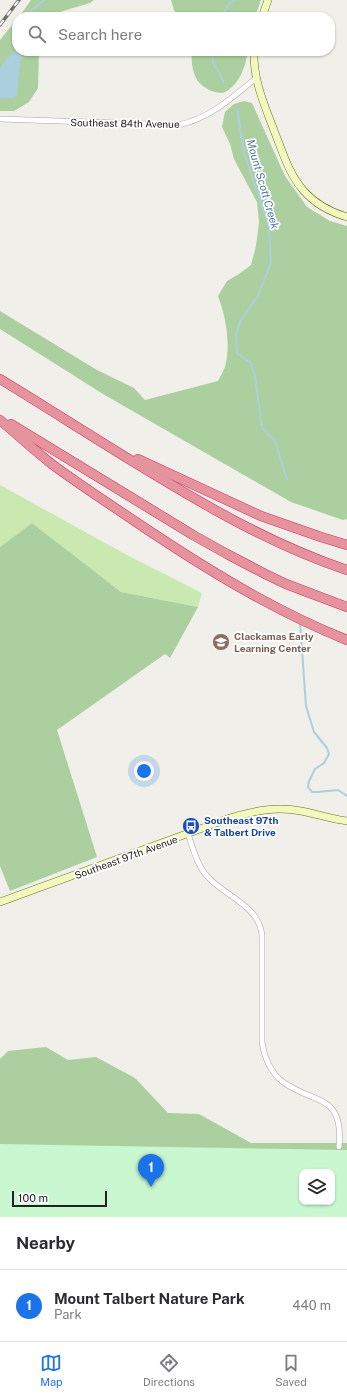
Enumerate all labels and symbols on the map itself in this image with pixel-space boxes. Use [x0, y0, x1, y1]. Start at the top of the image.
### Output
street label: Southeast 84th Avenue [70, 116, 180, 130]
water label: Mount Scott Creek [244, 138, 282, 230]
place label: Clackamas Early Learning Center [234, 630, 314, 654]
school or university icon: Clackamas Early Learning Center [211, 632, 231, 652]
your location [134, 761, 154, 781]
place label: Southeast 97th & Talbert Drive [204, 814, 278, 838]
bus stop icon: Southeast 97th & Talbert Drive [181, 816, 201, 836]
street label: Southeast 97th Avenue [73, 833, 179, 881]
pin: 1 [138, 1154, 164, 1187]
scale bar [12, 1189, 107, 1208]

